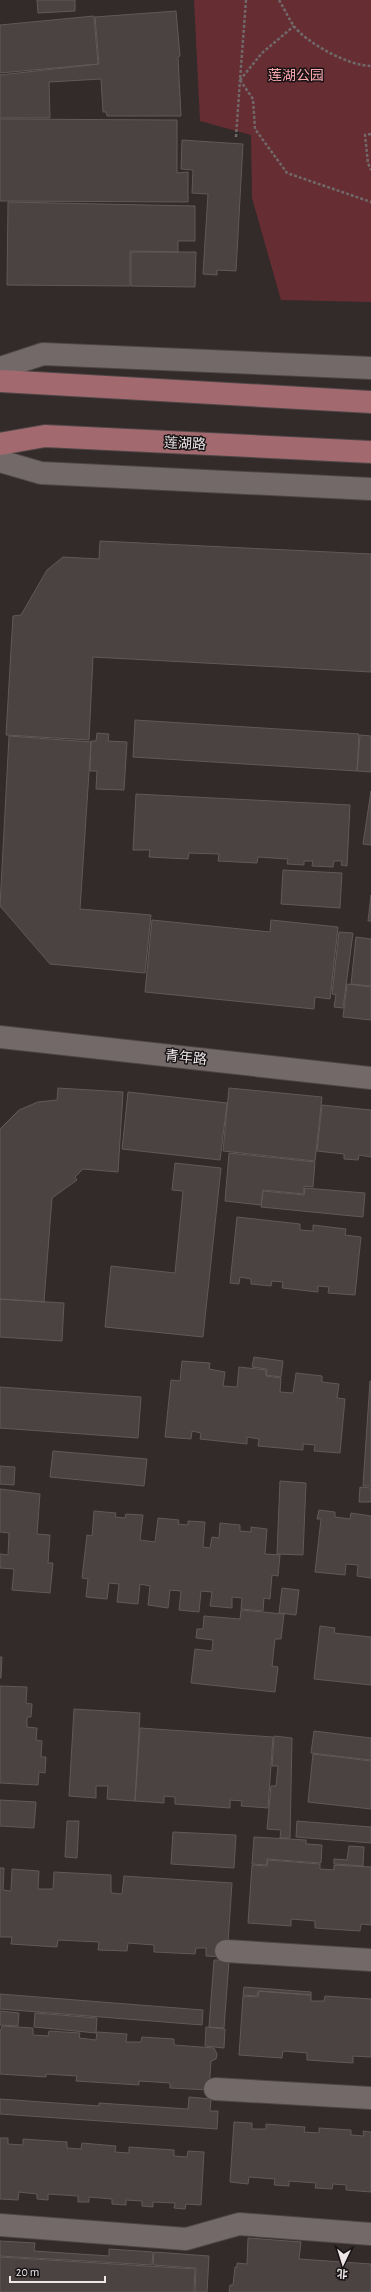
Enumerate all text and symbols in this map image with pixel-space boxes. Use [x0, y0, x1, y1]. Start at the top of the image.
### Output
park label: 莲湖公园 [268, 68, 324, 83]
street label: 莲湖路 [164, 435, 206, 452]
street label: 青年路 [164, 1048, 208, 1067]
north arrow [323, 2244, 363, 2284]
scale bar [10, 2258, 105, 2284]
text: 20 m [16, 2266, 39, 2278]
text: 北 [336, 2268, 348, 2279]

